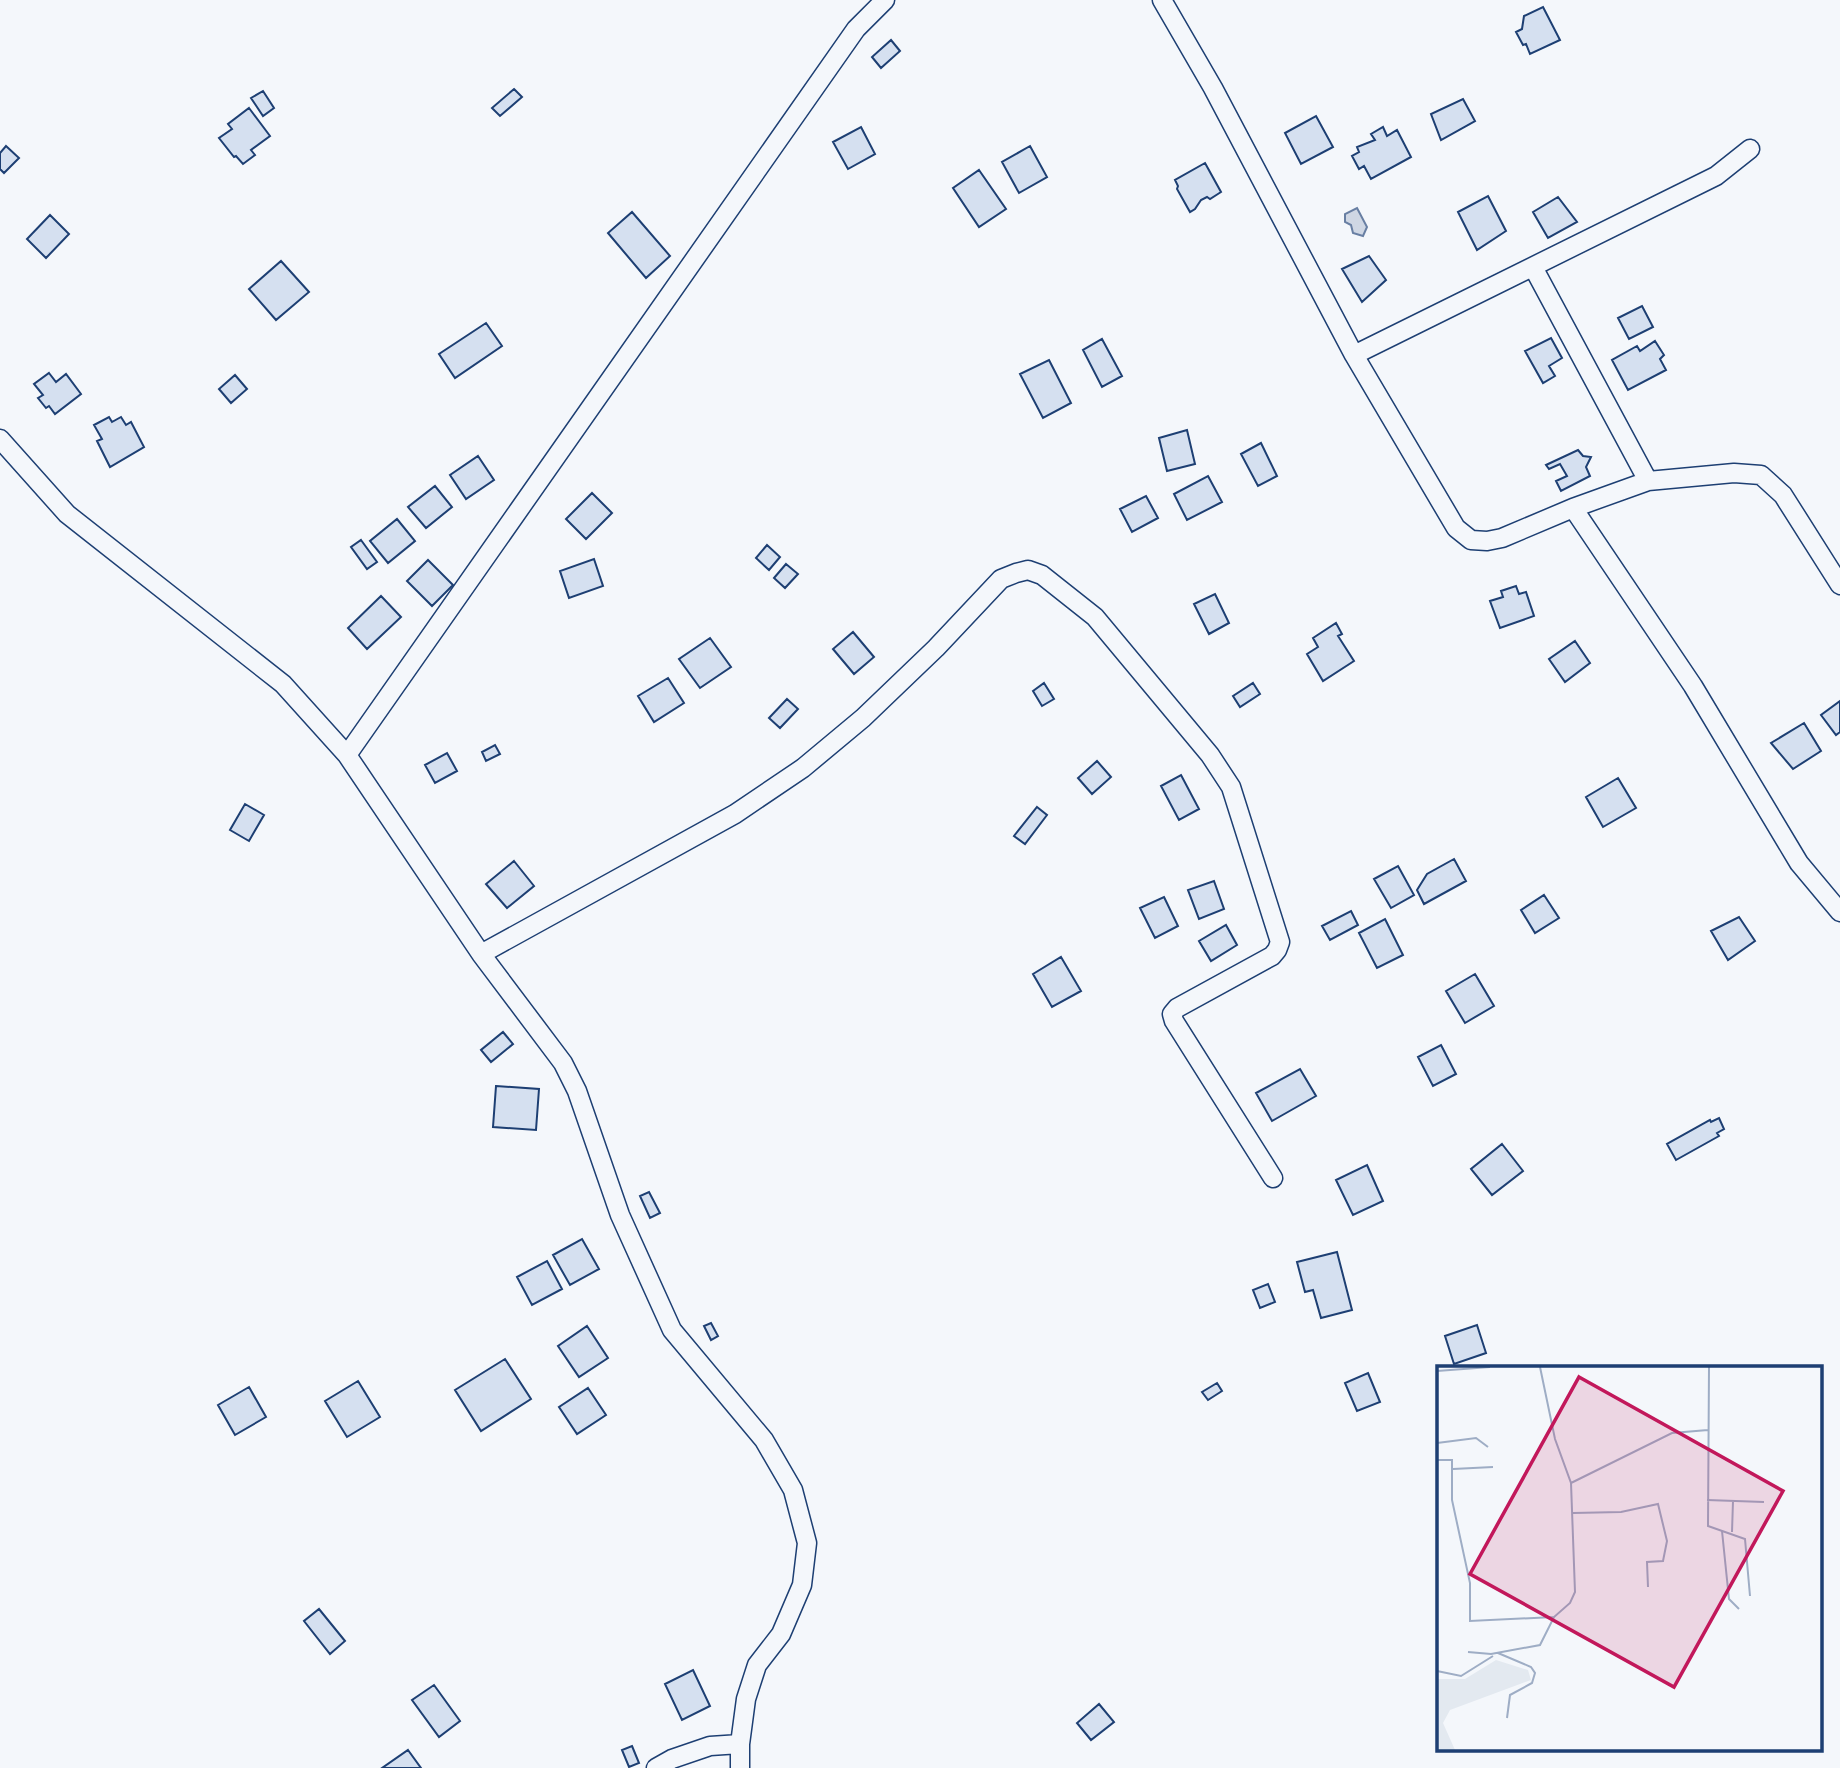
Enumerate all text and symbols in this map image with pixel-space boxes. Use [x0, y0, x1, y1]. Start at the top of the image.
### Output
inset map [1437, 1366, 1822, 1750]

